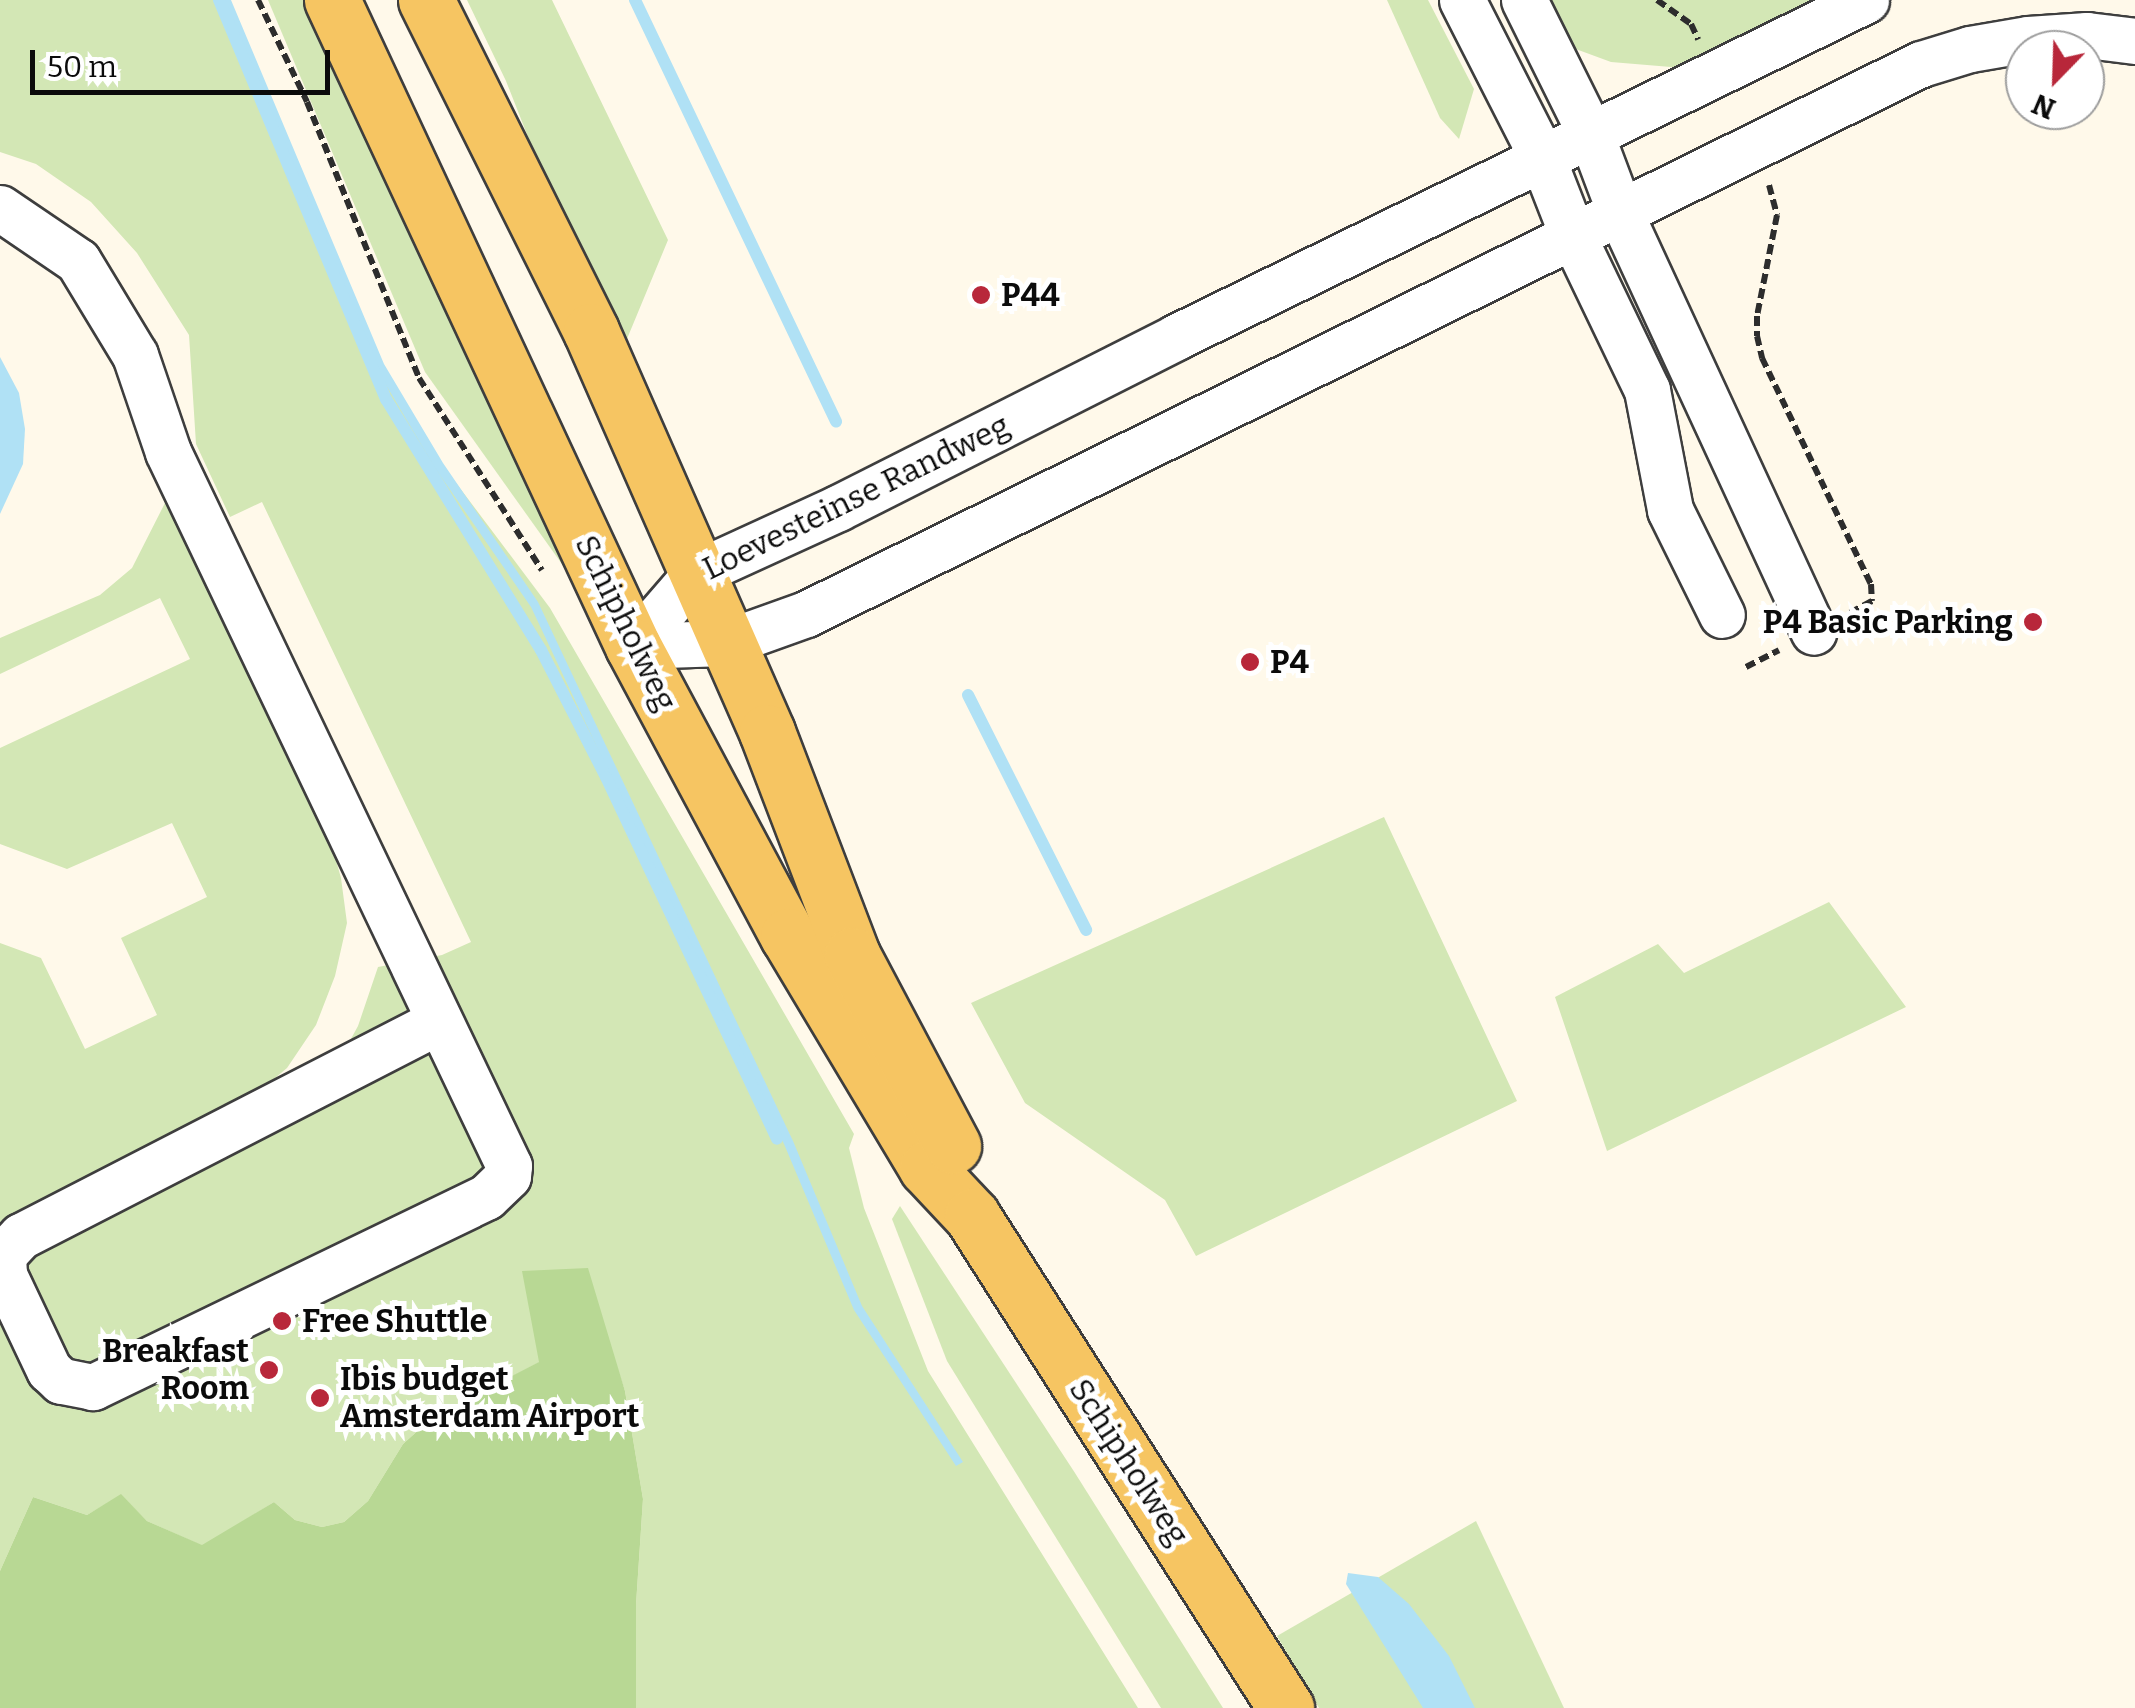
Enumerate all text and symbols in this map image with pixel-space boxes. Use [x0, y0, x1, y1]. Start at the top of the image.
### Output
scale bar [35, 30, 335, 92]
north arrow [2005, 30, 2105, 130]
text: 50 m [47, 49, 117, 85]
text: N [2027, 87, 2060, 126]
place label: P44 [1001, 276, 1060, 314]
marker: P44 [970, 284, 992, 306]
street label: Loevesteinse Randweg [696, 406, 1016, 588]
street label: Schipholweg [567, 529, 685, 717]
place label: P4 Basic Parking [1763, 603, 2013, 641]
marker: P4 Basic Parking [2022, 611, 2044, 633]
place label: P4 [1270, 643, 1309, 681]
marker: P4 [1239, 651, 1261, 673]
place label: Free Shuttle [302, 1302, 487, 1340]
marker: Free Shuttle [271, 1310, 293, 1332]
place label: Breakfast Room [102, 1333, 249, 1408]
marker: Breakfast Room [258, 1359, 280, 1381]
place label: Ibis budget Amsterdam Airport [340, 1361, 639, 1436]
street label: Schipholweg [1061, 1372, 1197, 1552]
marker: Ibis budget Amsterdam Airport [309, 1387, 331, 1409]

